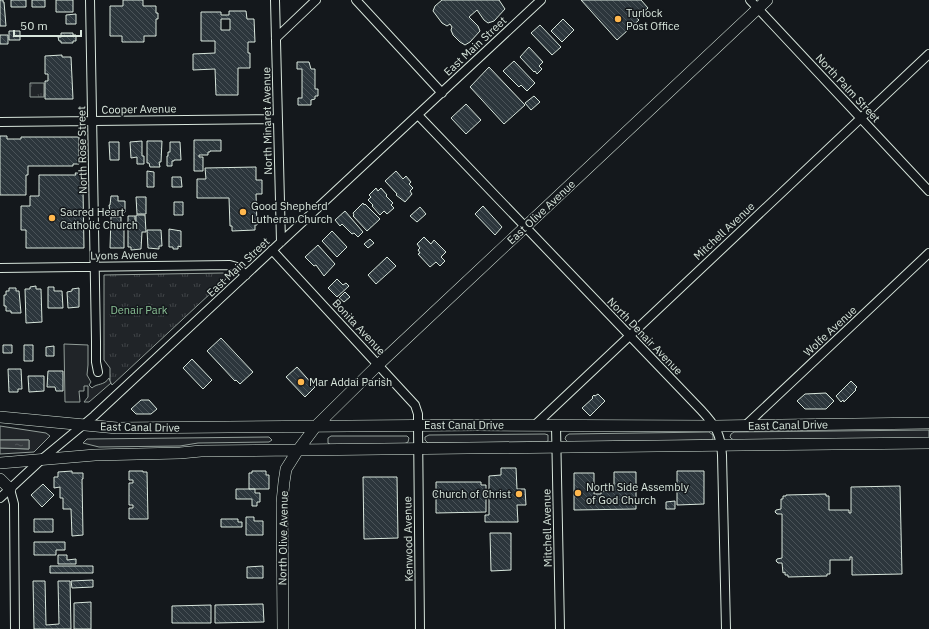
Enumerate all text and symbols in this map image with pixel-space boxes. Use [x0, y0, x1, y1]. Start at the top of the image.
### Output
place label: Turlock Post Office [626, 6, 679, 33]
scale bar [14, 12, 81, 38]
street label: East Main Street [441, 13, 509, 79]
marker: Turlock Post Office [613, 14, 623, 24]
text: 50 m [20, 18, 48, 33]
street label: North Palm Street [813, 51, 883, 125]
street label: North Minaret Avenue [259, 67, 275, 175]
street label: Cooper Avenue [101, 101, 177, 117]
street label: North Rose Street [74, 106, 90, 194]
street label: East Olive Avenue [504, 177, 578, 247]
place label: Good Shepherd Lutheran Church [251, 199, 333, 226]
street label: Mitchell Avenue [690, 199, 758, 263]
place label: Sacred Heart Catholic Church [60, 205, 138, 232]
marker: Good Shepherd Lutheran Church [238, 207, 248, 217]
marker: Sacred Heart Catholic Church [47, 213, 57, 223]
street label: East Main Street [204, 234, 272, 300]
street label: Lyons Avenue [90, 247, 158, 263]
street label: North Denair Avenue [604, 294, 686, 378]
street label: Bonita Avenue [330, 296, 388, 358]
park label: Denair Park [110, 303, 168, 317]
street label: Wolfe Avenue [800, 303, 860, 359]
place label: Mar Addai Parish [309, 375, 392, 389]
marker: Mar Addai Parish [296, 377, 306, 387]
street label: East Canal Drive [748, 417, 828, 433]
street label: East Canal Drive [424, 418, 504, 432]
street label: East Canal Drive [100, 419, 180, 435]
place label: North Side Assembly of God Church [586, 480, 689, 507]
place label: Church of Christ [432, 487, 511, 501]
marker: North Side Assembly of God Church [573, 488, 583, 498]
marker: Church of Christ [514, 489, 524, 499]
street label: Mitchell Avenue [539, 489, 555, 567]
street label: North Olive Avenue [275, 490, 291, 586]
street label: Kenwood Avenue [400, 496, 416, 582]

